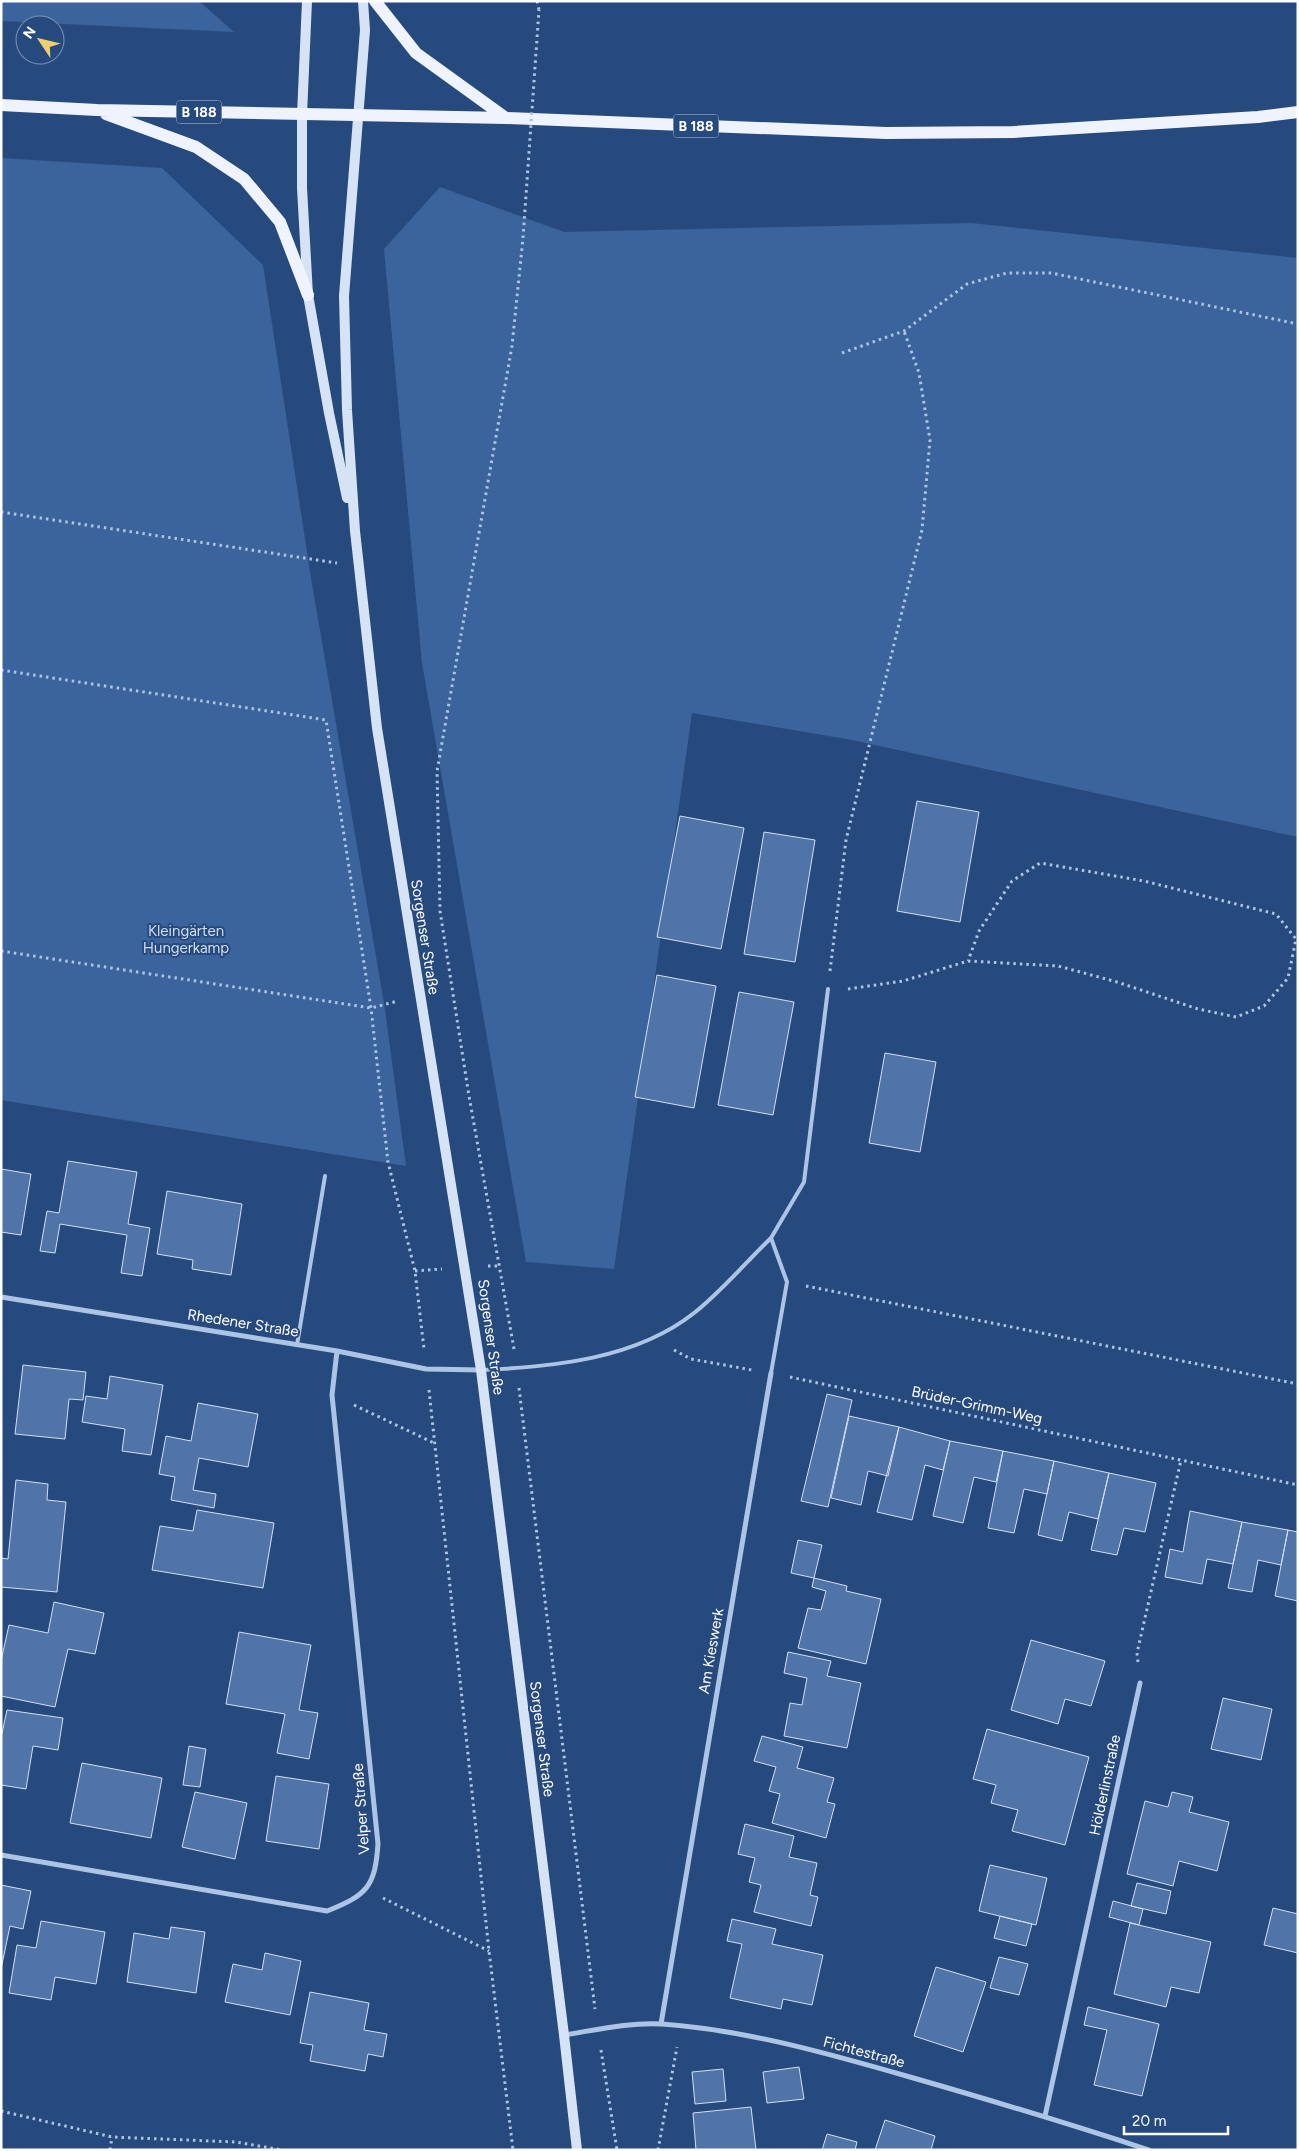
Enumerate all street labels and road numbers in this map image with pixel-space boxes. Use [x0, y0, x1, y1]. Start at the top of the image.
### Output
road number: B 188 [176, 100, 222, 124]
road number: B 188 [674, 114, 718, 138]
street label: Sorgenser Straße [407, 878, 443, 996]
street label: Sorgenser Straße [474, 1278, 508, 1396]
street label: Rhedener Straße [186, 1305, 300, 1341]
street label: Brüder-Grimm-Weg [910, 1382, 1044, 1428]
street label: Am Kieswerk [695, 1606, 728, 1695]
street label: Sorgenser Straße [526, 1680, 558, 1798]
street label: Hölderlinstraße [1086, 1733, 1124, 1837]
street label: Velper Straße [349, 1763, 373, 1855]
street label: Fichtestraße [821, 2032, 907, 2072]

